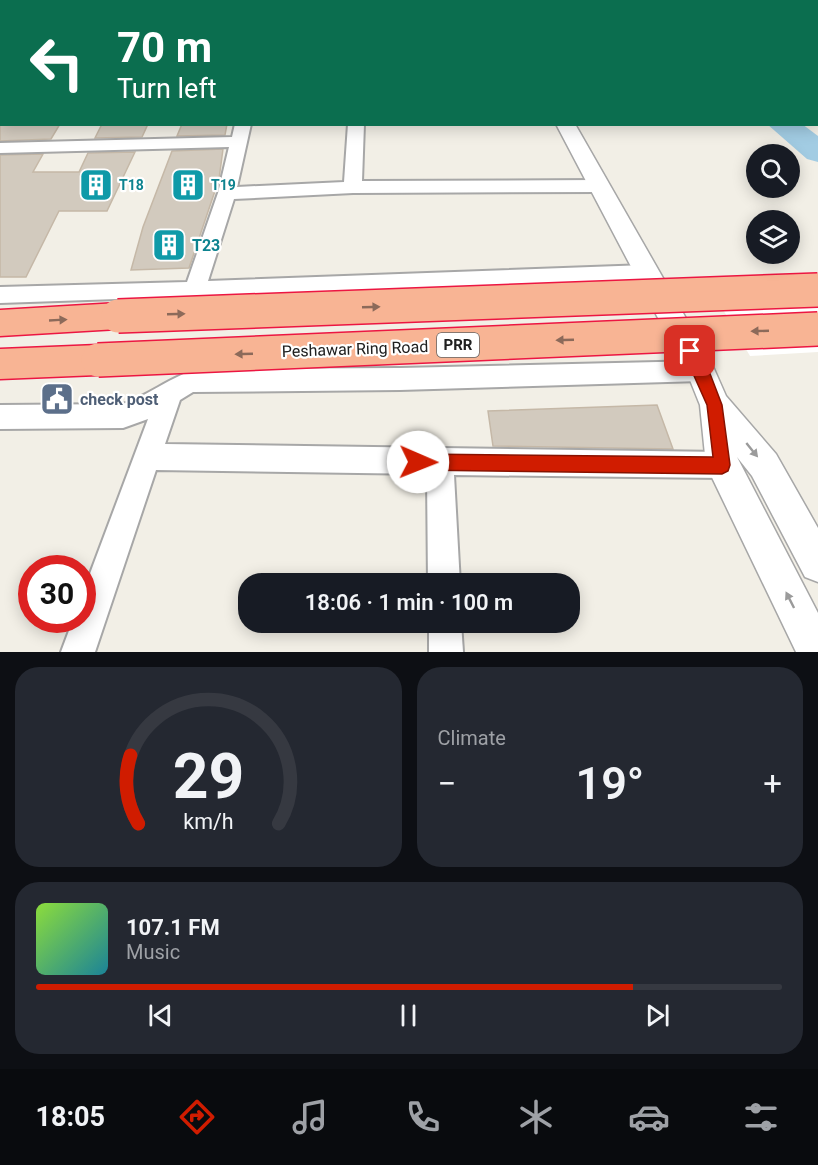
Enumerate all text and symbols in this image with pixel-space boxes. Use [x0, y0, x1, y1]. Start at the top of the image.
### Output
text: 70 m [117, 23, 212, 72]
icon: left [18, 24, 96, 102]
text: Turn left [117, 73, 217, 105]
map controls [746, 144, 800, 264]
button: search [746, 144, 800, 198]
building icon: T18 [78, 167, 114, 203]
building icon: T19 [170, 167, 206, 203]
place label: T18 [119, 177, 144, 193]
place label: T19 [211, 177, 236, 193]
button: layers [746, 210, 800, 264]
building icon: T23 [151, 227, 187, 263]
place label: T23 [192, 236, 220, 255]
one-way arrow [361, 302, 380, 311]
one-way arrow [166, 310, 185, 319]
one-way arrow [49, 315, 68, 324]
pin [664, 325, 715, 376]
one-way arrow [750, 327, 769, 336]
road number: PRR [437, 333, 479, 357]
icon: arrive [673, 334, 706, 367]
one-way arrow [555, 335, 574, 345]
street label: Peshawar Ring Road [281, 337, 429, 361]
one-way arrow [235, 349, 254, 358]
public building icon: check post [39, 381, 75, 417]
place label: check post [80, 390, 159, 409]
position arrow [386, 430, 450, 494]
one-way arrow [745, 442, 758, 458]
speed limit sign: 30 [18, 555, 96, 633]
text: 18:06 · 1 min · 100 m [305, 590, 513, 615]
one-way arrow [786, 591, 796, 609]
text: Climate [438, 726, 506, 750]
text: 29 [172, 740, 244, 813]
text: 19° [575, 757, 644, 810]
text: − [438, 764, 456, 803]
text: + [763, 764, 782, 803]
text: km/h [183, 809, 233, 834]
text: 107.1 FM [126, 915, 220, 940]
text: Music [126, 940, 180, 964]
icon: previous [144, 999, 177, 1032]
icon: pause [392, 999, 425, 1032]
icon: next [641, 999, 674, 1032]
icon: directions [176, 1096, 218, 1138]
icon: music [289, 1096, 331, 1138]
icon: phone [402, 1096, 444, 1138]
icon: climate [515, 1096, 557, 1138]
icon: car [628, 1096, 670, 1138]
icon: filters [740, 1096, 782, 1138]
text: 18:05 [35, 1101, 105, 1133]

